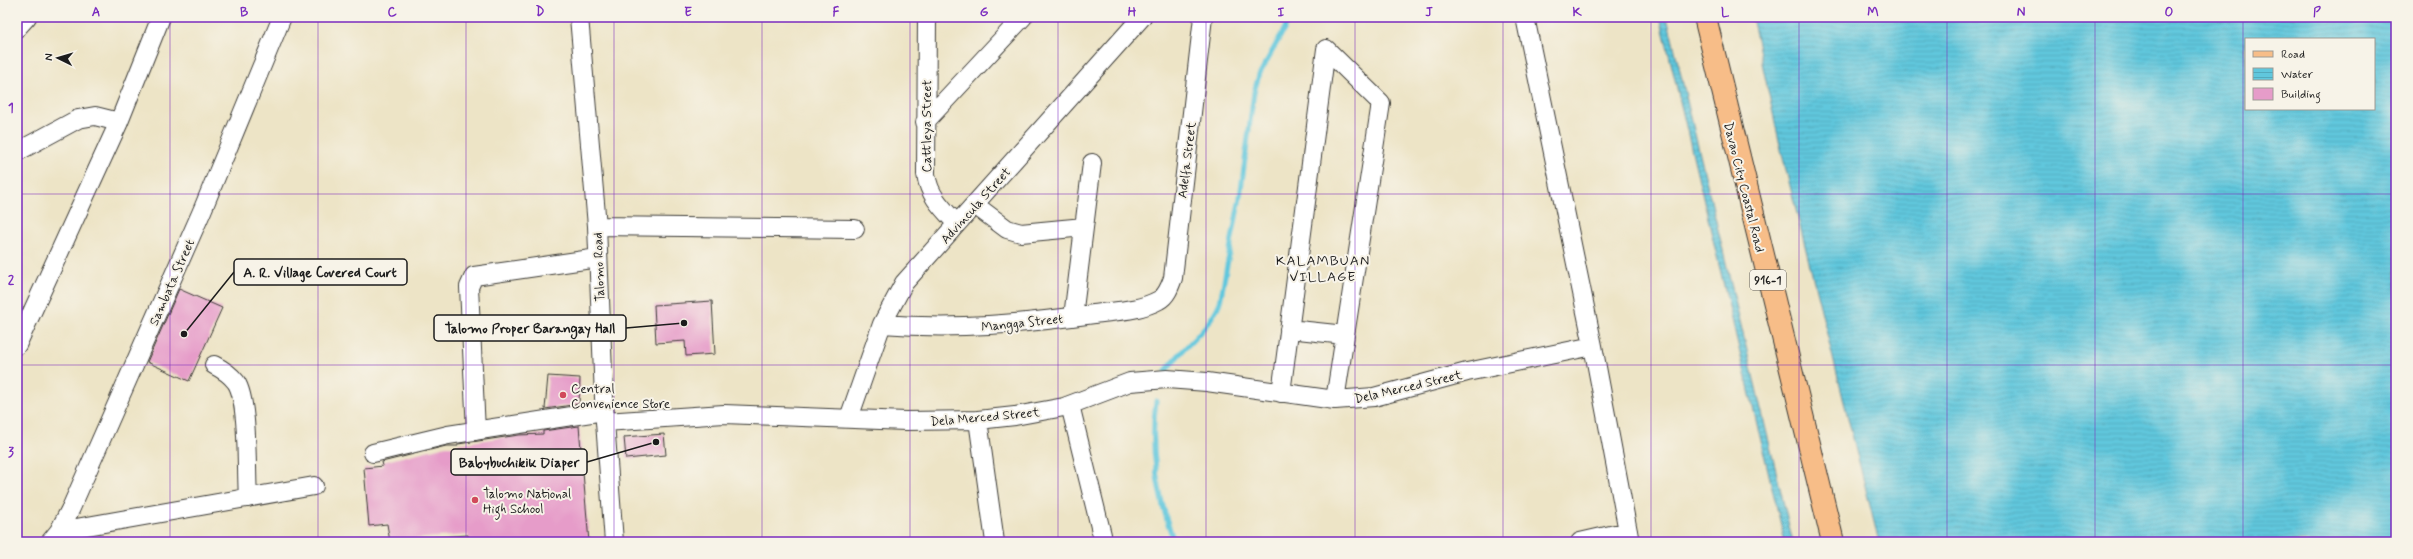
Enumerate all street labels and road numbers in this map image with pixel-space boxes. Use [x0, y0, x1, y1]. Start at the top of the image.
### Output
street label: Cattleya Street [919, 80, 936, 172]
street label: Davao City Coastal Road [1719, 120, 1768, 254]
street label: Adelfa Street [1174, 121, 1201, 199]
street label: Advincula Street [937, 164, 1015, 248]
street label: Talomo Road [590, 232, 609, 302]
street label: Sambata Street [146, 237, 199, 328]
road number: 916-1 [1750, 270, 1786, 290]
street label: Mangga Street [980, 311, 1064, 337]
street label: Dela Merced Street [1353, 367, 1464, 408]
street label: Dela Merced Street [930, 404, 1041, 431]

